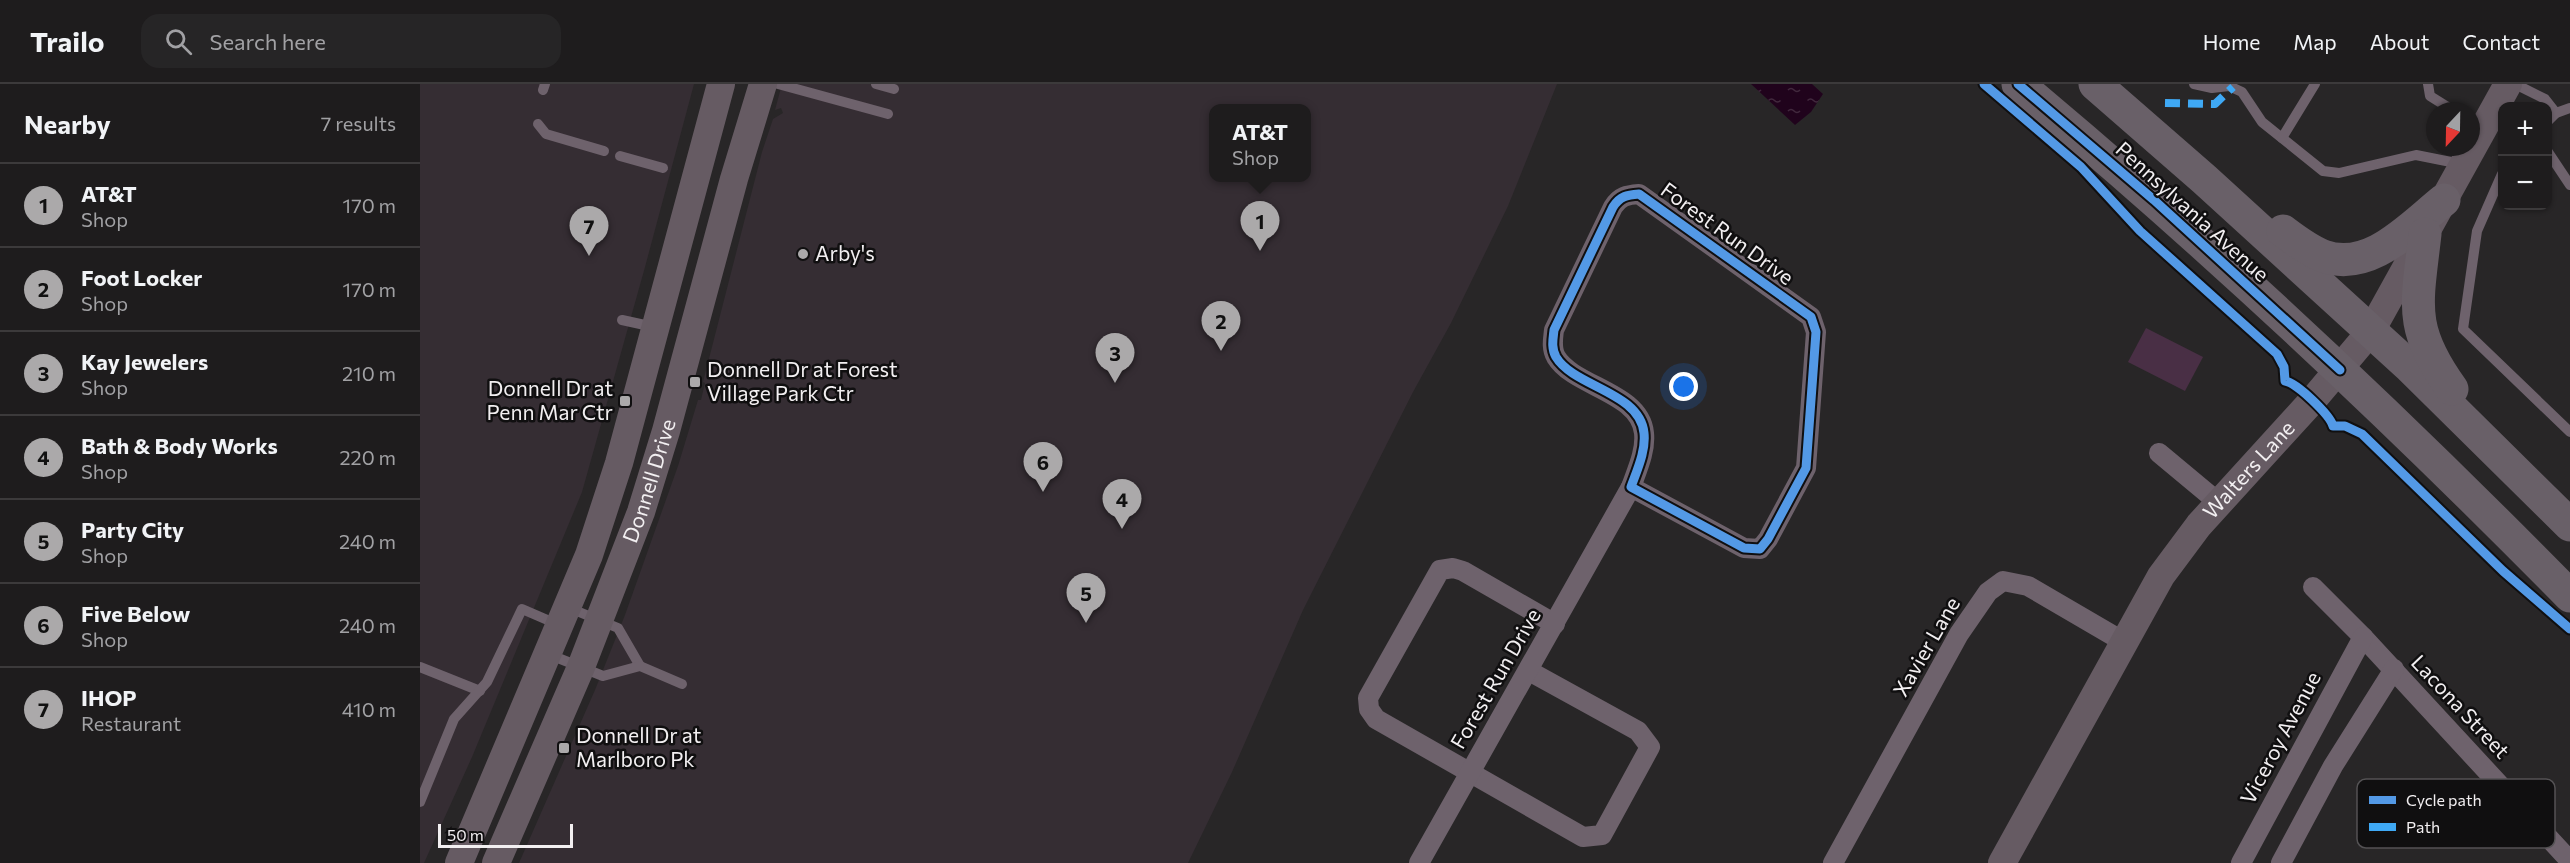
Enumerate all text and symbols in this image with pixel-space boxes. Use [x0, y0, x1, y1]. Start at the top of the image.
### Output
search box [141, 14, 561, 68]
text: Trailo [30, 24, 105, 58]
icon: search [162, 25, 195, 58]
text: Search here [210, 28, 326, 55]
text: Home [2203, 29, 2260, 54]
text: Map [2293, 29, 2337, 54]
text: About [2370, 29, 2429, 54]
text: Contact [2462, 29, 2540, 54]
north arrow [2426, 102, 2480, 156]
map controls [2498, 102, 2552, 210]
button: + [2498, 102, 2552, 156]
popup [1209, 104, 1311, 182]
text: Nearby [24, 108, 111, 139]
text: 7 results [321, 111, 396, 135]
text: AT&T [1232, 118, 1288, 145]
street label: Pennsylvania Avenue [2111, 136, 2275, 286]
text: Shop [1232, 145, 1279, 169]
button: − [2498, 156, 2552, 210]
street label: Forest Run Drive [1657, 176, 1799, 289]
text: AT&T [81, 180, 137, 207]
text: 1 [39, 193, 48, 217]
text: 170 m [343, 193, 396, 217]
pin: 1 [1240, 202, 1280, 251]
pin: 7 [570, 206, 608, 256]
text: Shop [81, 207, 128, 231]
place label: Arby's [815, 240, 875, 265]
marker: Arby's [796, 247, 810, 261]
text: Foot Locker [81, 264, 202, 291]
text: 2 [38, 277, 49, 301]
text: 170 m [343, 277, 396, 301]
text: Shop [81, 291, 128, 315]
pin: 2 [1202, 302, 1240, 351]
pin: 3 [1096, 334, 1134, 383]
text: Kay Jewelers [81, 348, 208, 375]
place label: Donnell Dr at Forest Village Park Ctr [707, 356, 898, 405]
text: 3 [38, 361, 49, 385]
text: 210 m [342, 361, 396, 385]
your location [1669, 372, 1698, 401]
text: Shop [81, 375, 128, 399]
place label: Donnell Dr at Penn Mar Ctr [487, 375, 613, 424]
marker: Donnell Dr at Forest Village Park Ctr [688, 375, 702, 389]
marker: Donnell Dr at Penn Mar Ctr [618, 394, 632, 408]
street label: Walters Lane [2197, 415, 2299, 523]
street label: Donnell Drive [616, 416, 680, 546]
text: Bath & Body Works [81, 432, 278, 459]
pin: 6 [1024, 442, 1062, 492]
text: 4 [37, 445, 50, 469]
text: 220 m [340, 445, 396, 469]
text: Shop [81, 459, 128, 483]
pin: 4 [1102, 480, 1142, 529]
text: Party City [81, 516, 184, 543]
text: 5 [38, 529, 49, 553]
text: 240 m [339, 529, 396, 553]
text: Shop [81, 543, 128, 567]
pin: 5 [1066, 574, 1106, 623]
street label: Xavier Lane [1887, 592, 1964, 700]
text: Five Below [81, 600, 190, 627]
street label: Forest Run Drive [1444, 604, 1545, 753]
text: 6 [37, 613, 50, 637]
text: 240 m [339, 613, 396, 637]
text: Shop [81, 627, 128, 651]
street label: Lacona Street [2407, 649, 2515, 763]
street label: Viceroy Avenue [2234, 667, 2325, 808]
text: IHOP [81, 684, 137, 711]
text: 7 [38, 697, 49, 721]
text: 410 m [342, 697, 396, 721]
text: Restaurant [81, 711, 181, 735]
place label: Donnell Dr at Marlboro Pk [576, 722, 701, 771]
marker: Donnell Dr at Marlboro Pk [557, 741, 571, 755]
legend [2357, 779, 2555, 848]
text: Cycle path [2406, 790, 2482, 809]
text: Path [2406, 817, 2440, 836]
scale bar [438, 821, 573, 848]
text: 50 m [447, 825, 484, 844]

